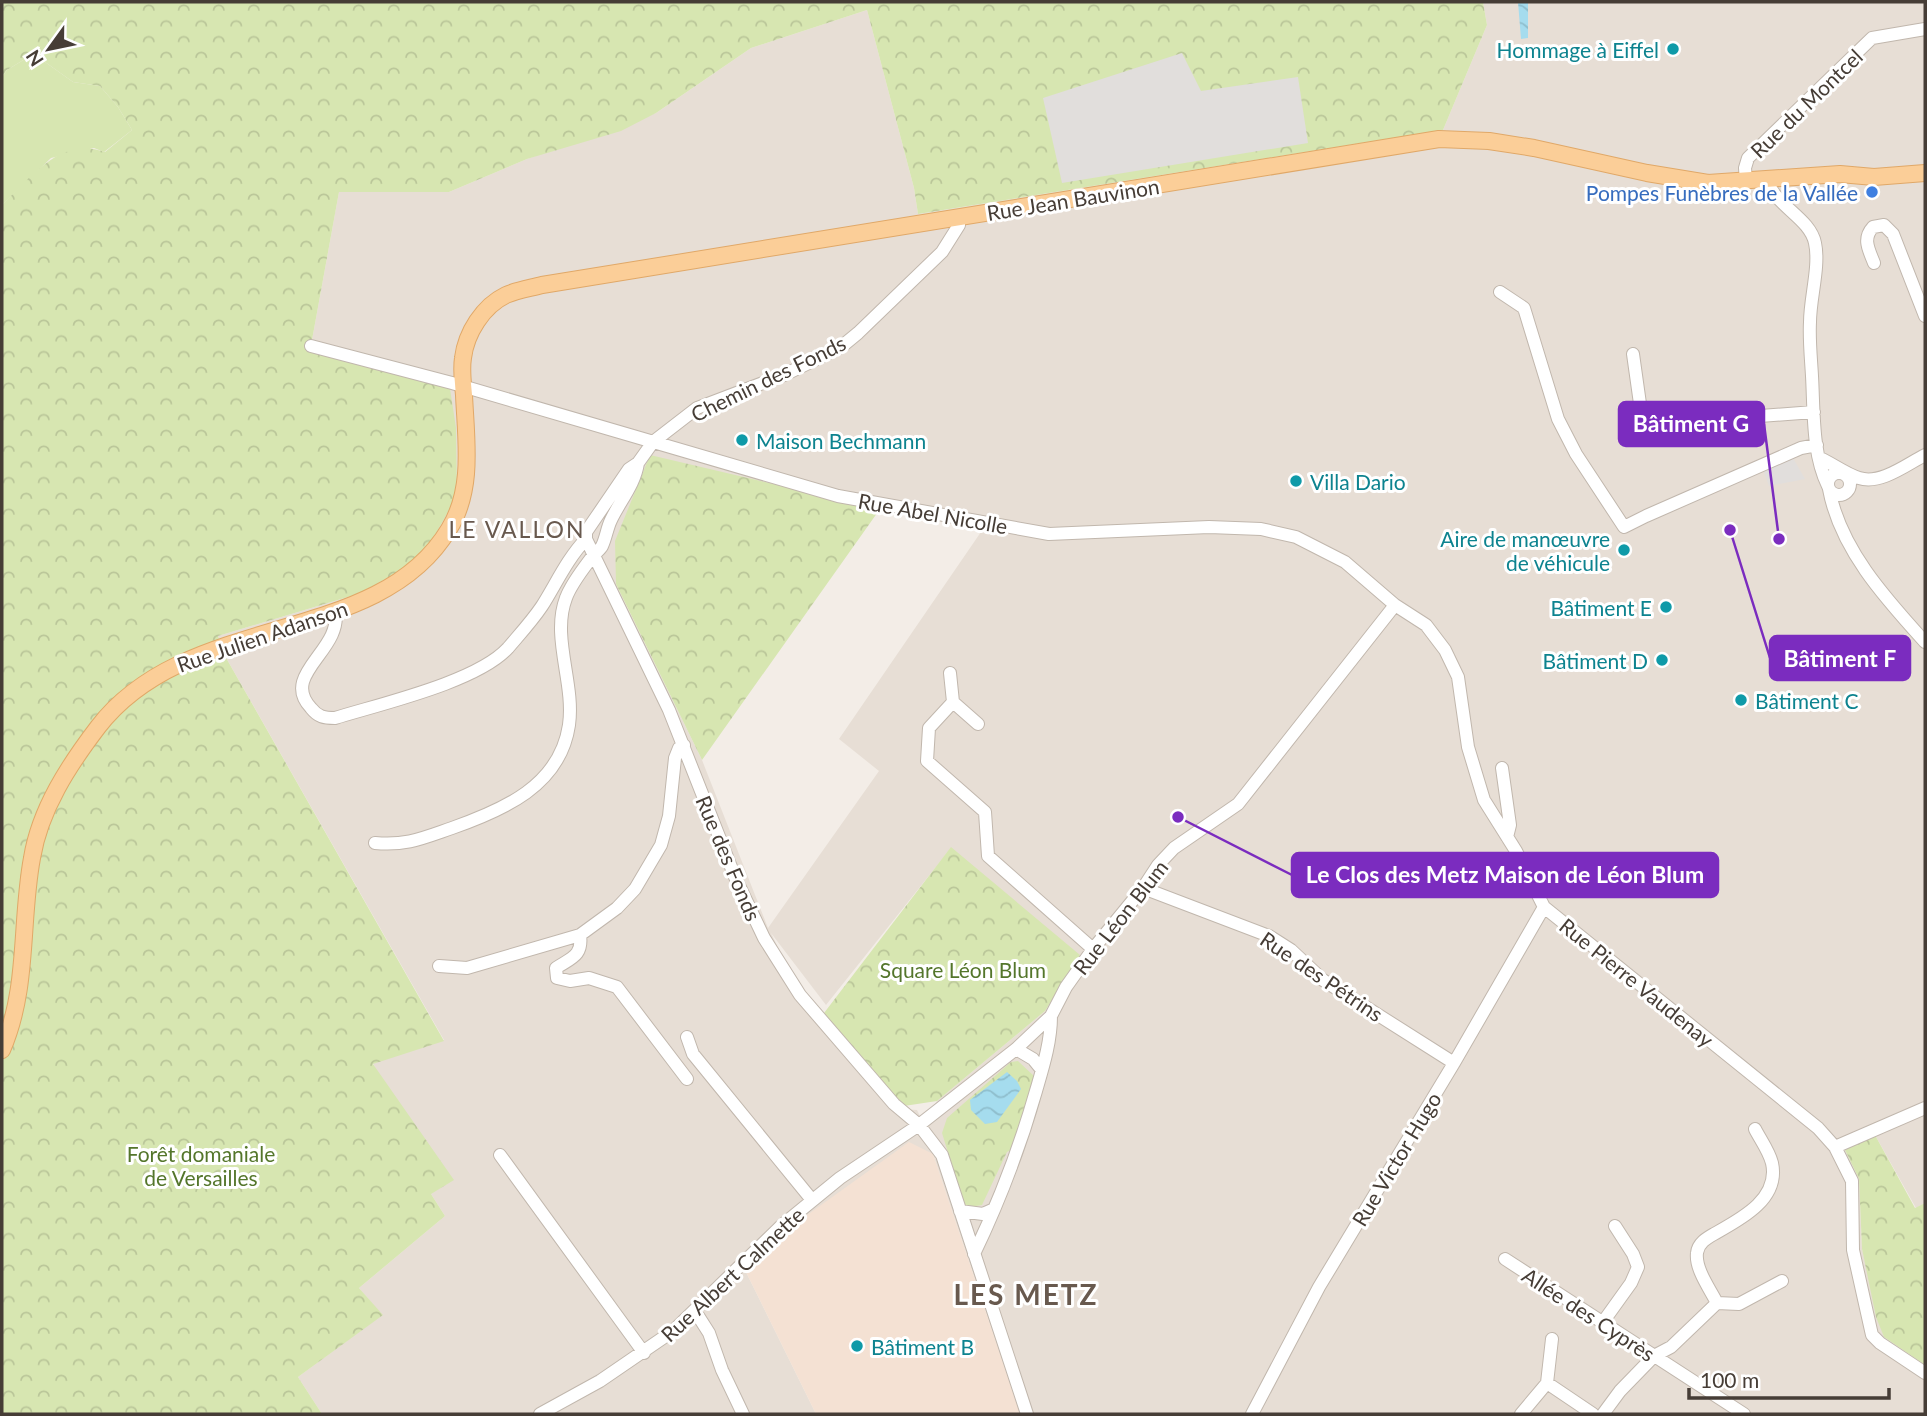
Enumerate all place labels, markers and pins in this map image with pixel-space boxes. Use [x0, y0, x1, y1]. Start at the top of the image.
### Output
place label: Hommage à Eiffel [1497, 37, 1659, 62]
marker: Hommage à Eiffel [1665, 41, 1681, 57]
place label: Pompes Funèbres de la Vallée [1586, 180, 1858, 205]
marker: Pompes Funèbres de la Vallée [1864, 184, 1880, 200]
callout: Bâtiment G [1619, 402, 1764, 446]
place label: Maison Bechmann [756, 428, 926, 453]
marker: Maison Bechmann [734, 432, 750, 448]
place label: Villa Dario [1310, 469, 1406, 494]
marker: Villa Dario [1288, 473, 1304, 489]
place label: Aire de manœuvre de véhicule [1440, 526, 1610, 575]
marker: Aire de manœuvre de véhicule [1616, 542, 1632, 558]
place label: Bâtiment E [1550, 595, 1652, 620]
marker: Bâtiment E [1658, 599, 1674, 615]
callout: Bâtiment F [1770, 636, 1910, 680]
place label: Bâtiment D [1543, 648, 1648, 673]
marker: Bâtiment D [1654, 652, 1670, 668]
place label: Bâtiment C [1755, 688, 1859, 713]
marker: Bâtiment C [1733, 692, 1749, 708]
callout: Le Clos des Metz Maison de Léon Blum [1292, 853, 1718, 897]
place label: Bâtiment B [871, 1334, 974, 1359]
marker: Bâtiment B [849, 1338, 865, 1354]

